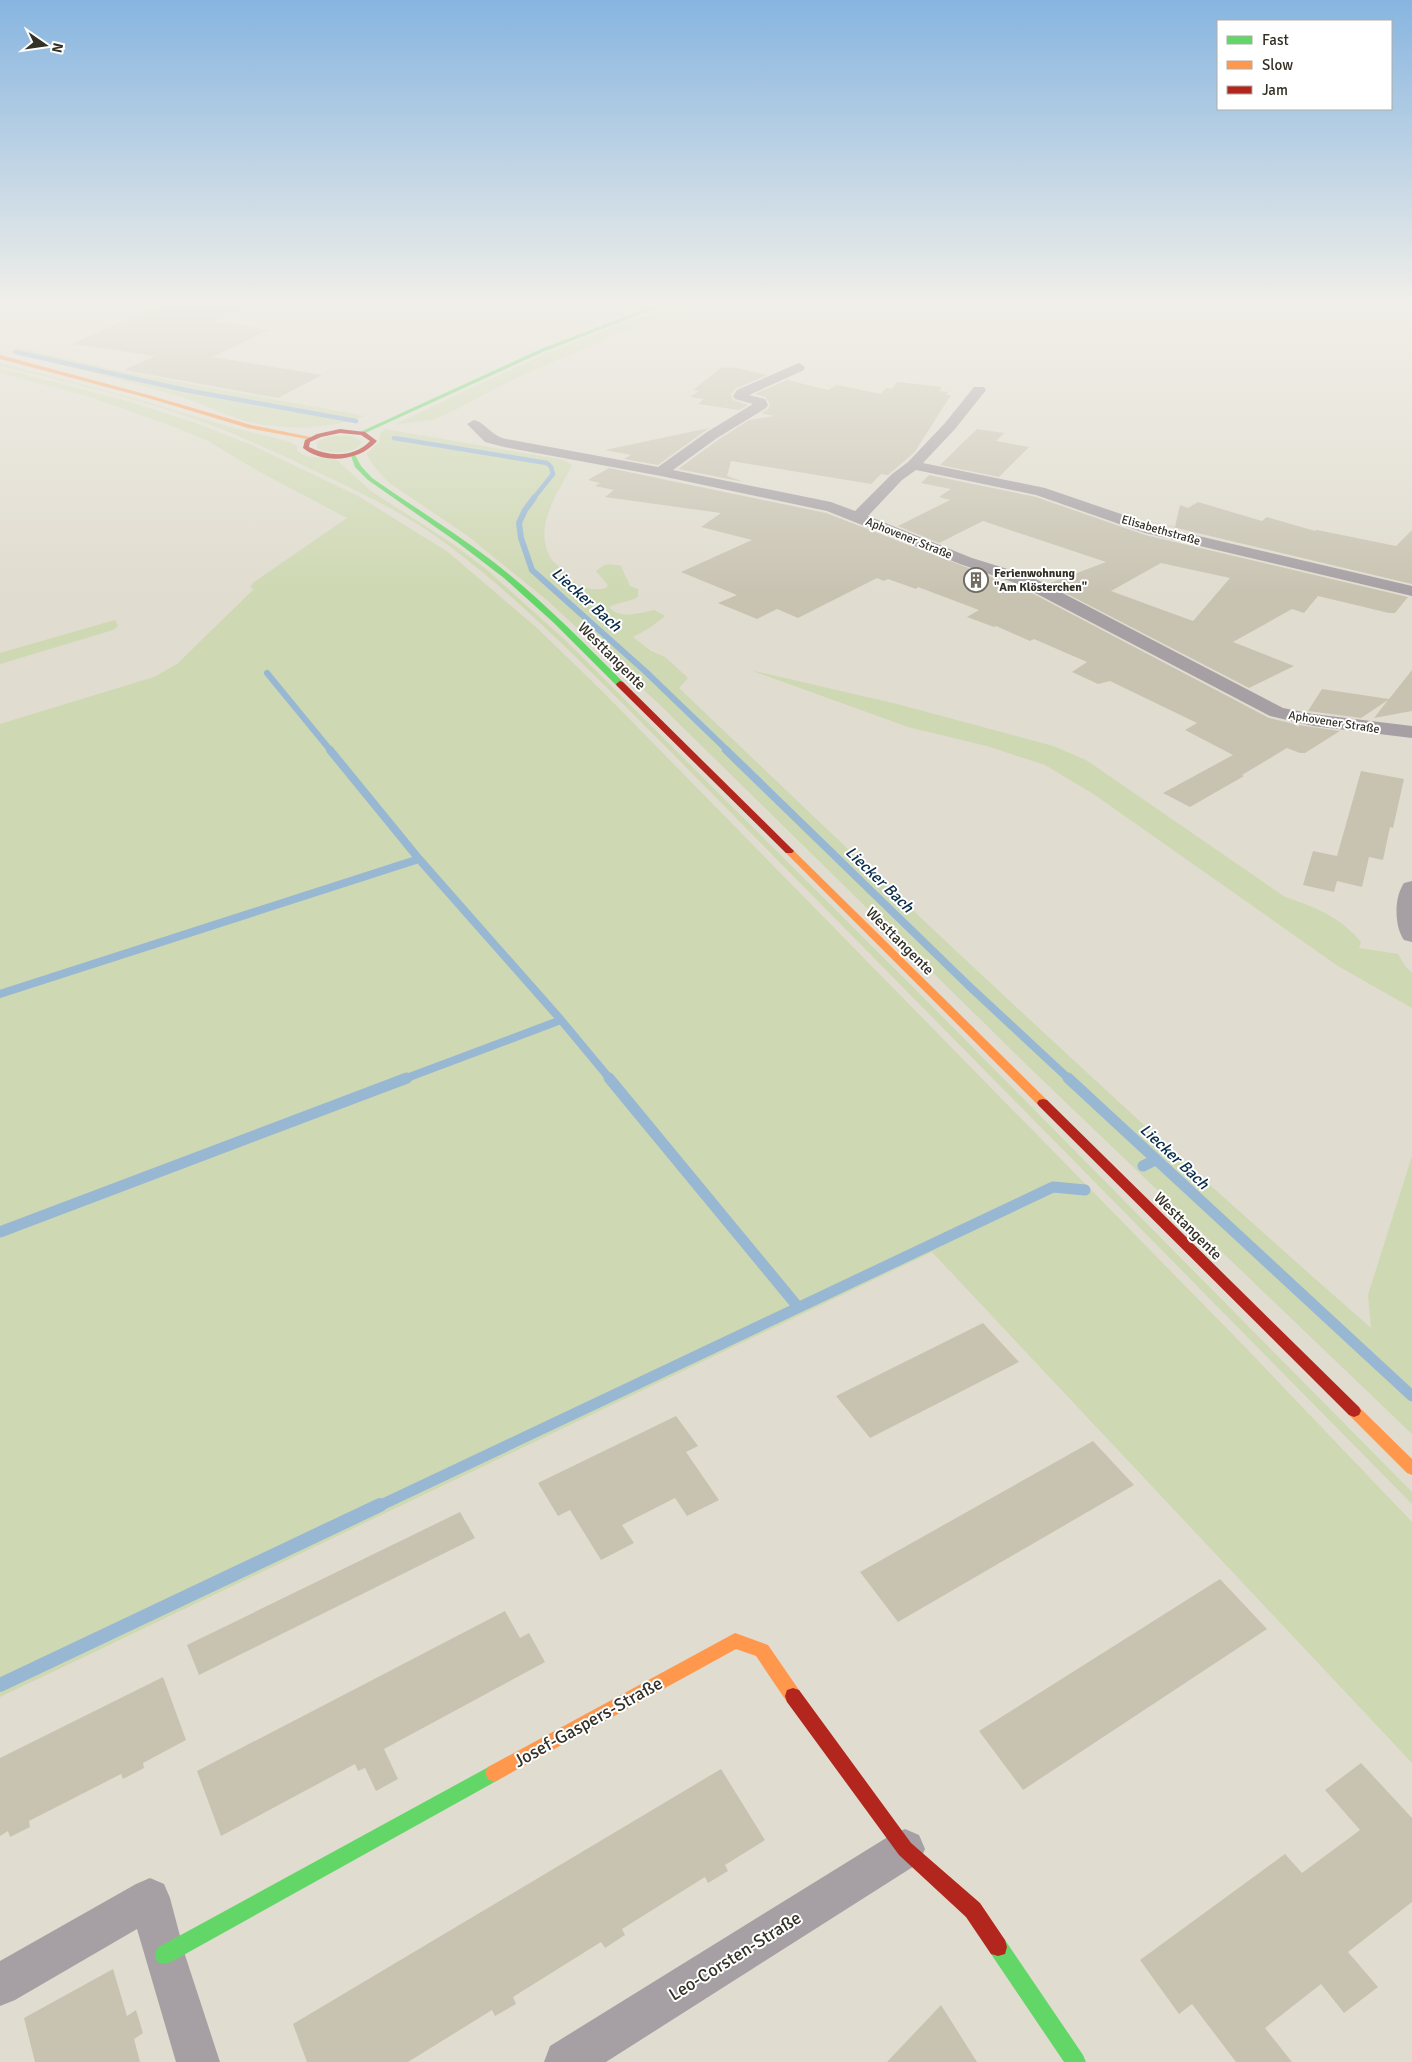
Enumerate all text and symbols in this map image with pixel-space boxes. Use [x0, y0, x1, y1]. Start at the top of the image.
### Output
north arrow [20, 20, 70, 70]
legend [1217, 20, 1392, 110]
text: Fast [1262, 31, 1289, 49]
text: N [48, 41, 67, 54]
text: Slow [1262, 56, 1293, 74]
text: Jam [1262, 81, 1288, 99]
street label: Elisabethstraße [1120, 512, 1202, 549]
street label: Aphovener Straße [863, 514, 954, 563]
water label: Liecker Bach [547, 563, 626, 637]
place label: Ferienwohnung "Am Klösterchen" [994, 566, 1087, 595]
building icon: Ferienwohnung "Am Klösterchen" [963, 567, 989, 593]
street label: Westtangente [574, 618, 650, 694]
street label: Aphovener Straße [1287, 708, 1381, 737]
water label: Liecker Bach [841, 842, 918, 918]
street label: Westtangente [862, 903, 938, 979]
water label: Liecker Bach [1136, 1120, 1214, 1195]
street label: Westtangente [1150, 1188, 1226, 1264]
street label: Josef-Gaspers-Straße [510, 1672, 666, 1772]
street label: Leo-Corsten-Straße [665, 1906, 805, 2006]

